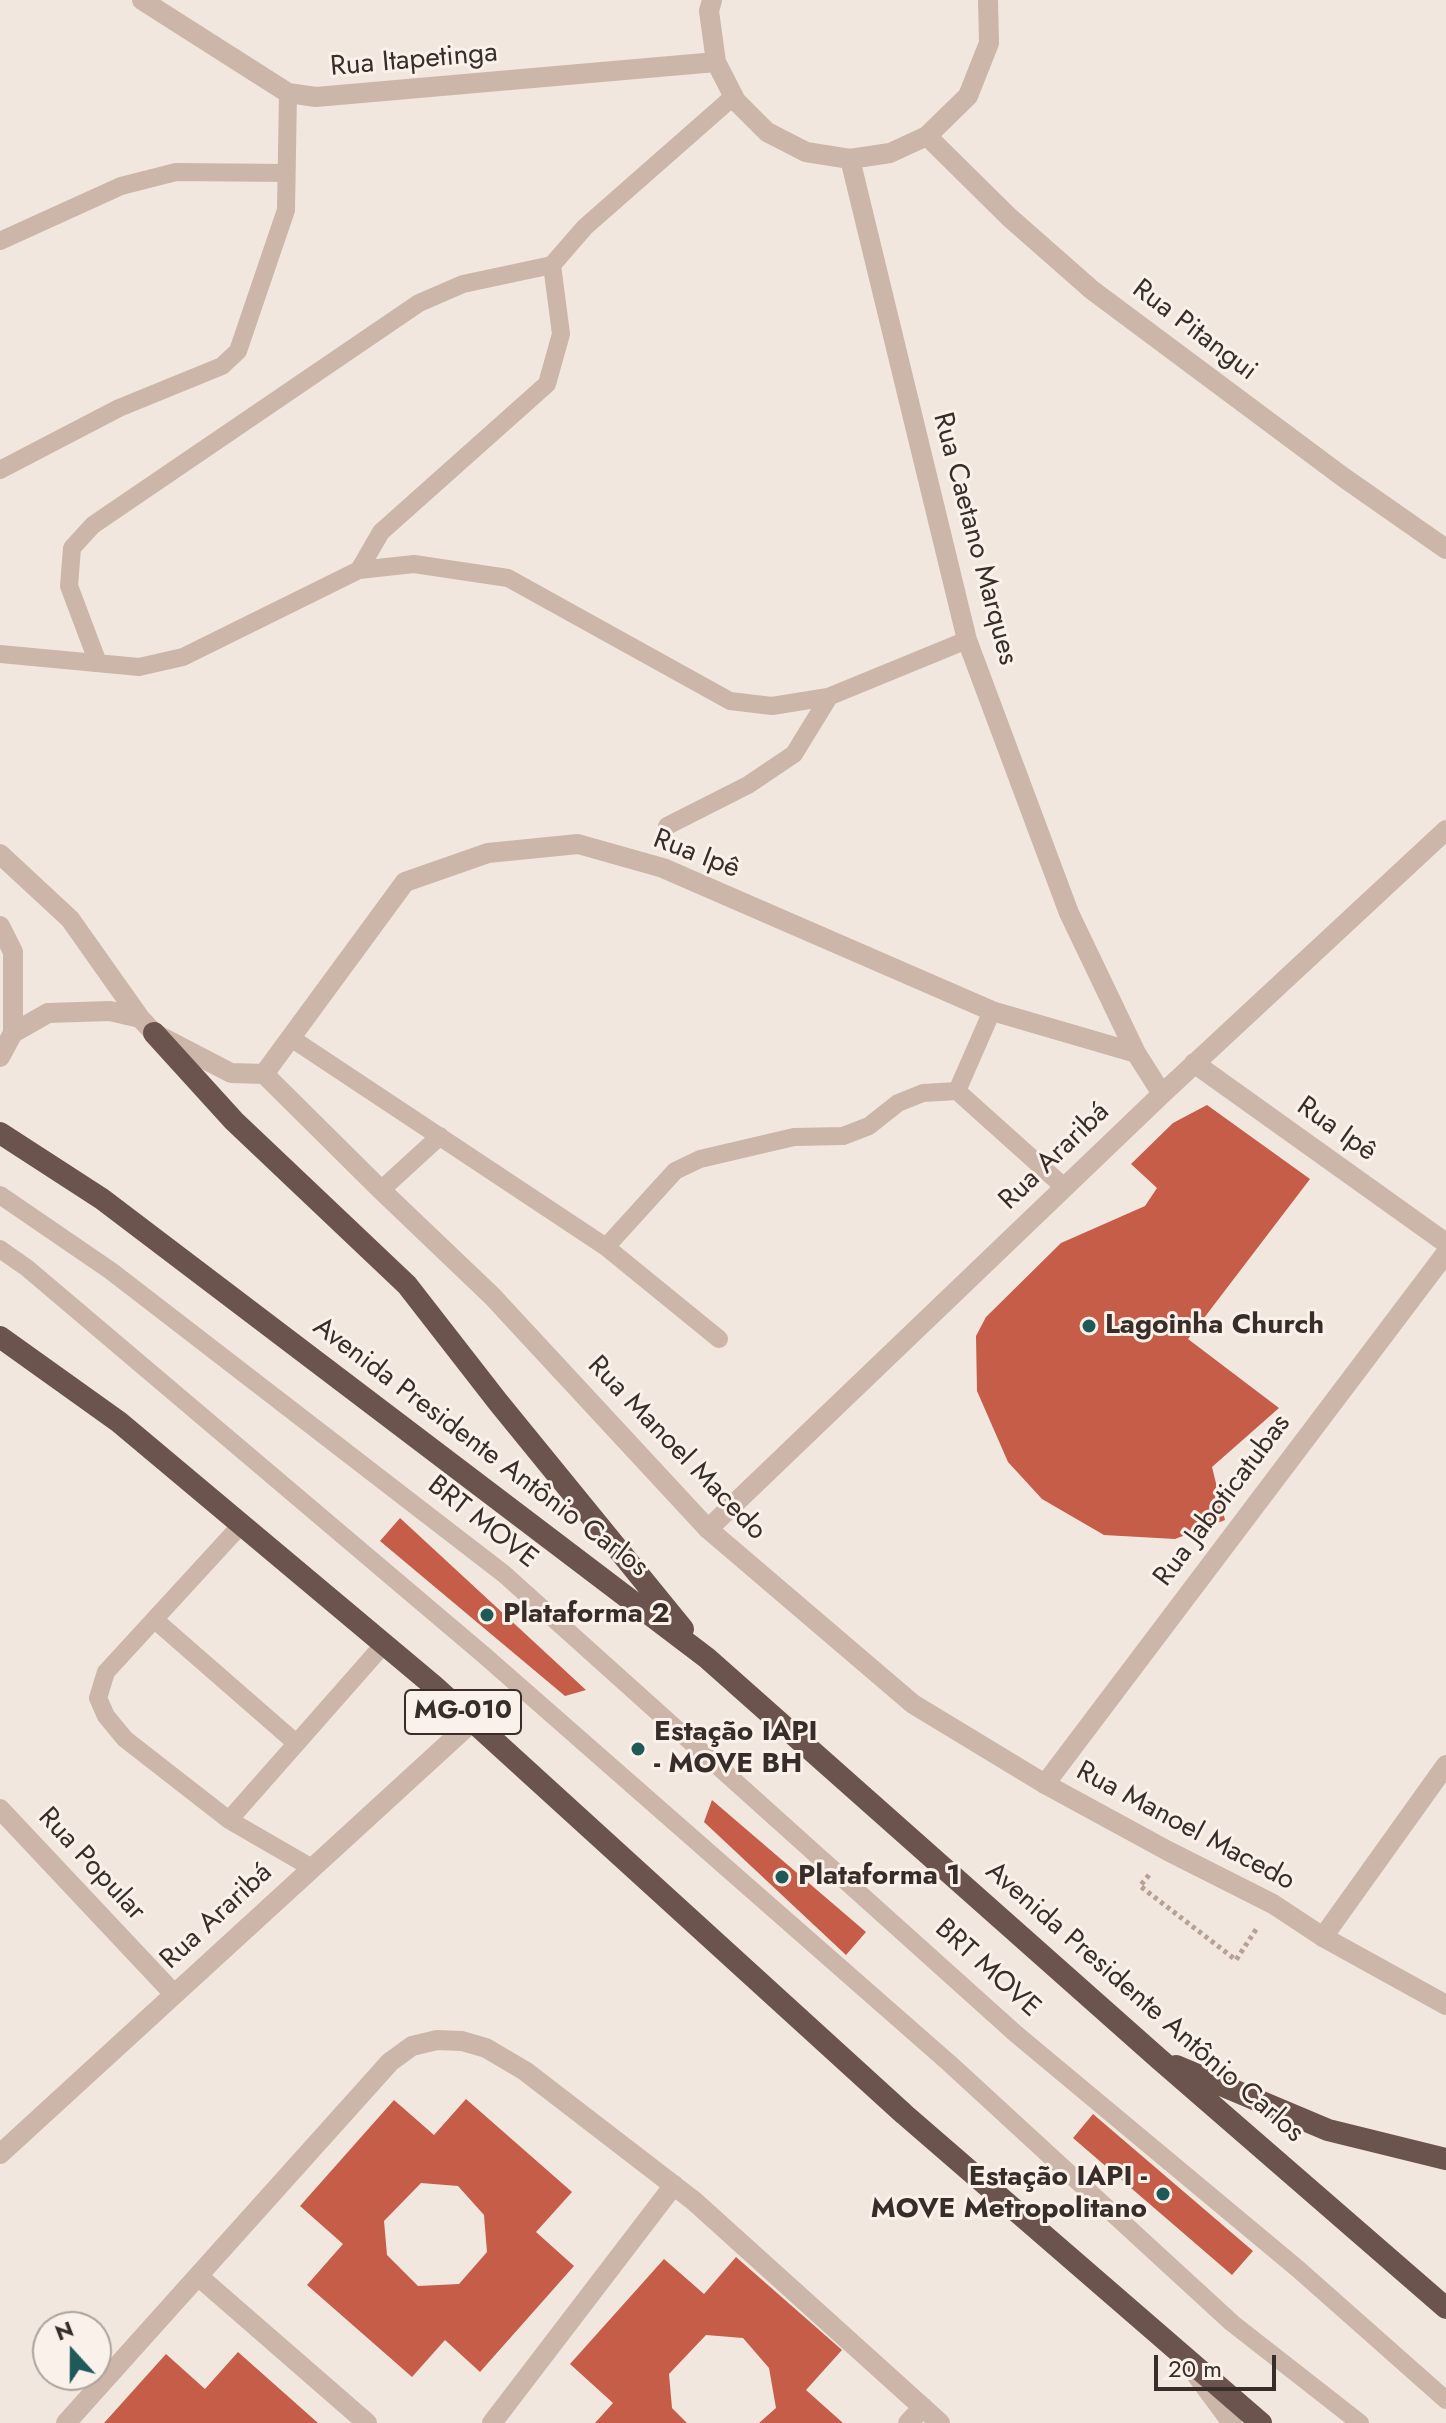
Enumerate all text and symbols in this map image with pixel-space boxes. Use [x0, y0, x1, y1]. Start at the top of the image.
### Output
street label: Rua Itapetinga [329, 37, 499, 85]
street label: Rua Pitangui [1125, 273, 1263, 389]
street label: Rua Caetano Marques [924, 409, 1024, 669]
street label: Rua Ipê [648, 823, 744, 887]
street label: Rua Ipê [1290, 1091, 1382, 1169]
street label: Rua Araribá [993, 1096, 1117, 1218]
place label: Lagoinha Church [1105, 1309, 1324, 1343]
street label: Avenida Presidente Antônio Carlos [306, 1311, 654, 1585]
marker: Lagoinha Church [1080, 1317, 1098, 1335]
street label: Rua Manoel Macedo [580, 1350, 772, 1548]
street label: Rua Jaboticatubas [1147, 1408, 1299, 1594]
street label: BRT MOVE [420, 1470, 544, 1576]
place label: Plataforma 2 [503, 1598, 670, 1632]
marker: Plataforma 2 [478, 1606, 496, 1624]
road number: MG-010 [405, 1690, 521, 1734]
place label: Estação IAPI - MOVE BH [654, 1716, 818, 1782]
marker: Estação IAPI - MOVE BH [629, 1740, 647, 1758]
street label: Rua Manoel Macedo [1070, 1755, 1300, 1899]
street label: Rua Popular [30, 1802, 152, 1928]
street label: Avenida Presidente Antônio Carlos [978, 1856, 1310, 2150]
street label: Rua Araribá [154, 1857, 280, 1977]
place label: Plataforma 1 [798, 1860, 960, 1894]
marker: Plataforma 1 [773, 1868, 791, 1886]
street label: BRT MOVE [927, 1913, 1047, 2025]
place label: Estação IAPI - MOVE Metropolitano [871, 2161, 1147, 2227]
marker: Estação IAPI - MOVE Metropolitano [1154, 2185, 1172, 2203]
north arrow [32, 2311, 112, 2391]
text: N [50, 2312, 78, 2349]
scale bar [1158, 2339, 1280, 2389]
text: 20 m [1168, 2351, 1222, 2386]

